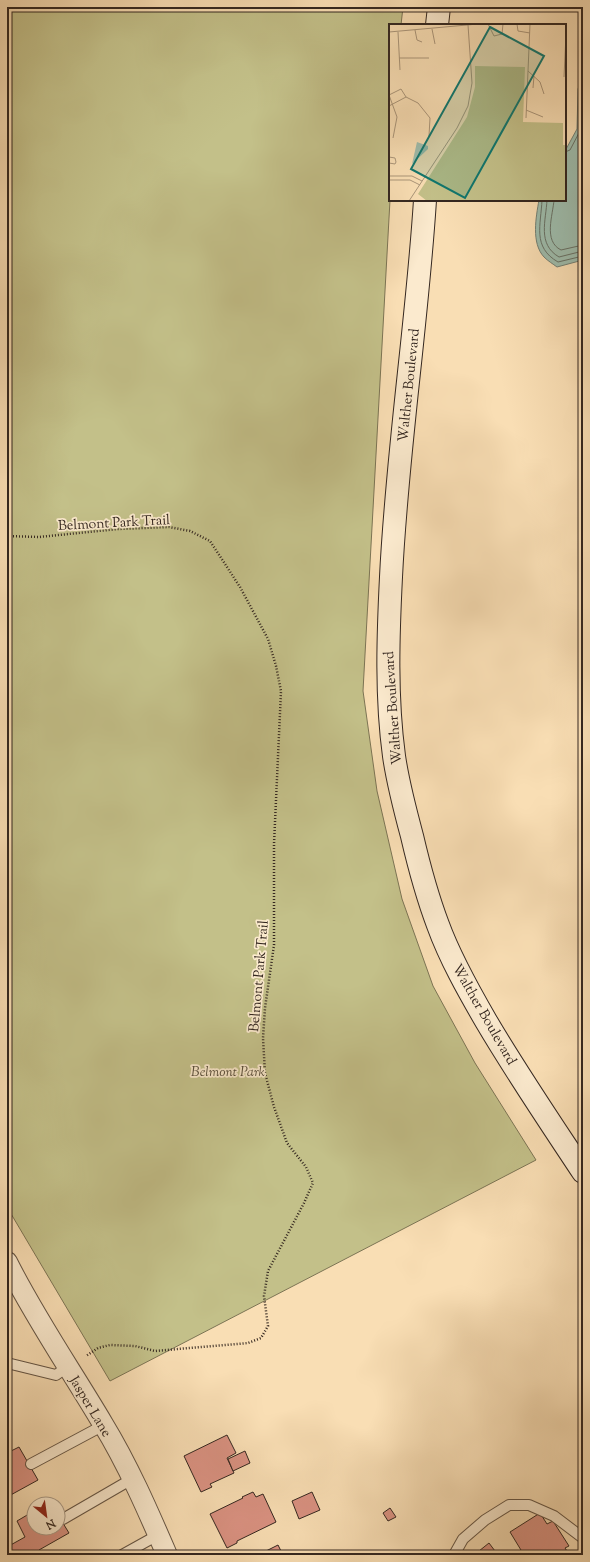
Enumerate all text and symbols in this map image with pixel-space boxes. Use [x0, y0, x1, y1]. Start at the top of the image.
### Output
inset map [389, 24, 566, 201]
street label: Walther Boulevard [394, 327, 426, 443]
street label: Belmont Park Trail [58, 511, 171, 537]
street label: Walther Boulevard [380, 650, 408, 765]
street label: Belmont Park Trail [245, 919, 275, 1033]
street label: Walther Boulevard [446, 961, 520, 1069]
park label: Belmont Park [191, 1063, 266, 1083]
street label: Jasper Lane [63, 1372, 115, 1441]
north arrow [26, 1496, 66, 1536]
text: N [42, 1514, 59, 1533]

